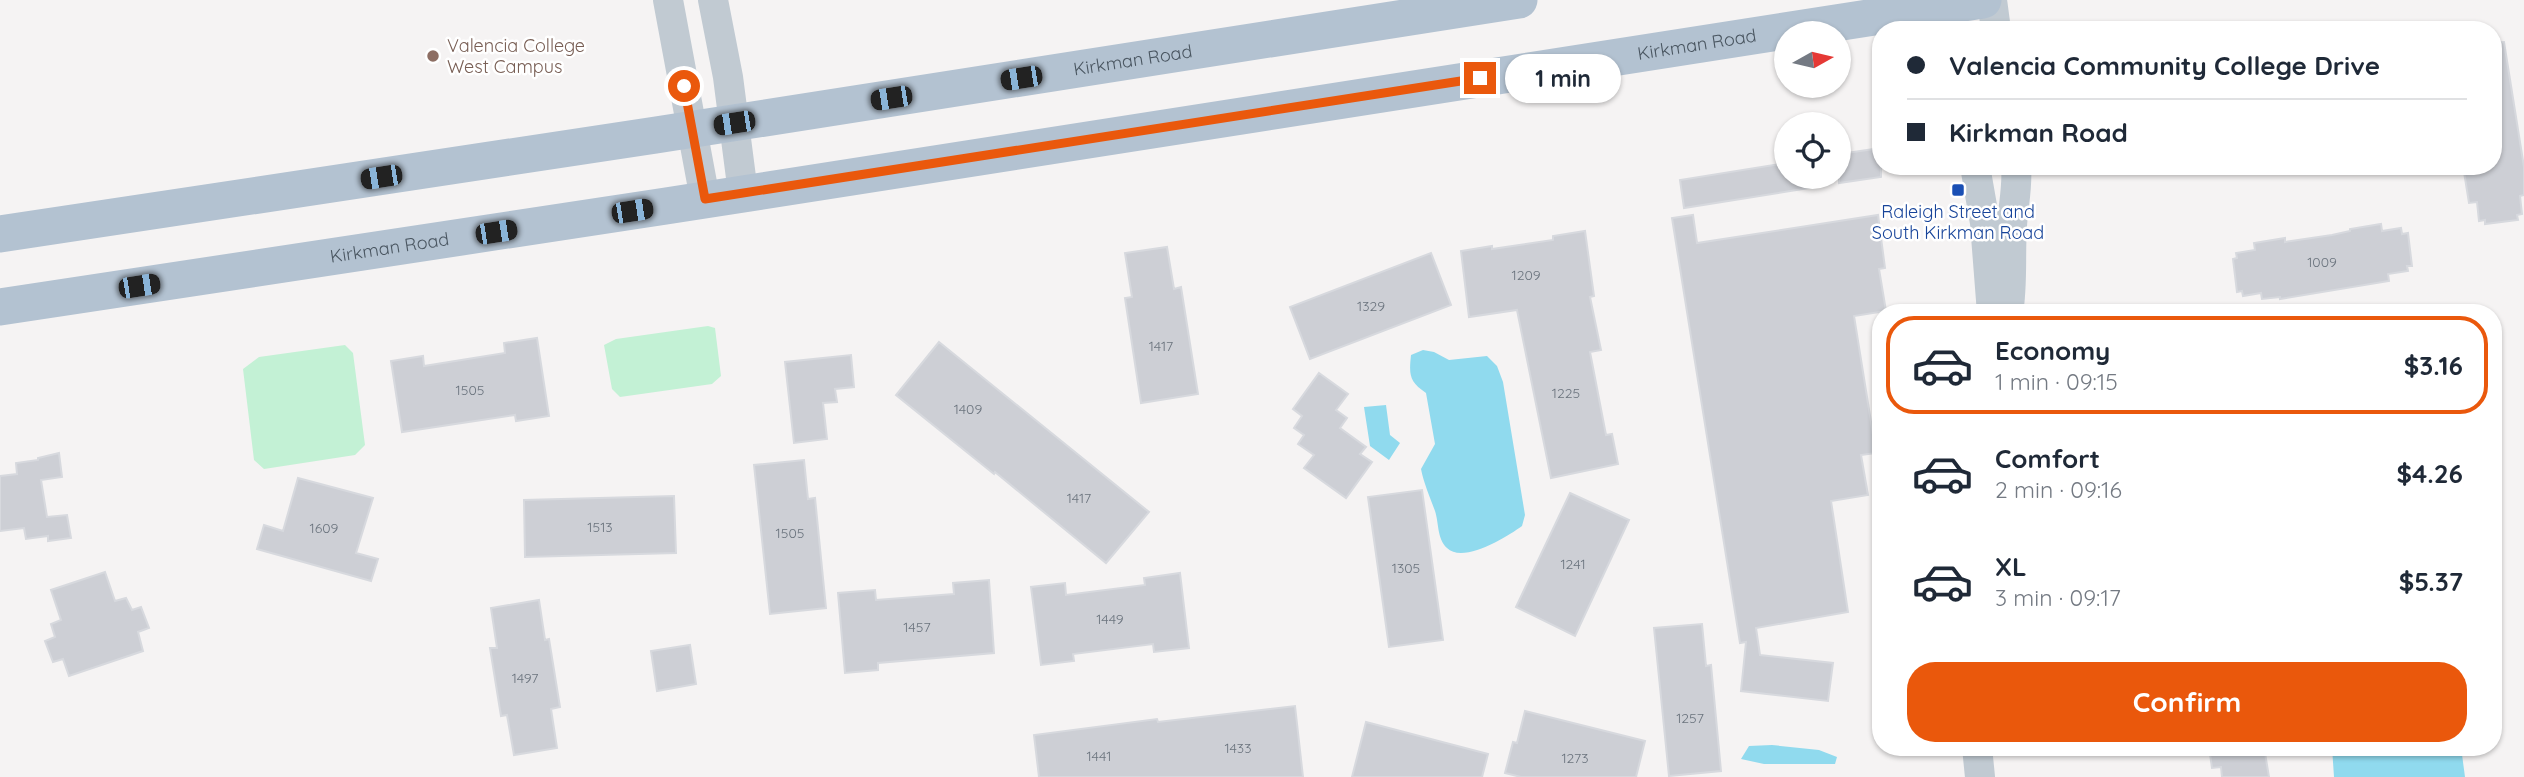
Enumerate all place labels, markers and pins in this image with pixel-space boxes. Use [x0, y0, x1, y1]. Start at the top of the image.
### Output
place label: Valencia College West Campus [447, 34, 585, 78]
marker: Valencia College West Campus [425, 48, 441, 64]
marker: Raleigh Street and South Kirkman Road [1950, 182, 1966, 198]
place label: Raleigh Street and South Kirkman Road [1872, 200, 2044, 244]

